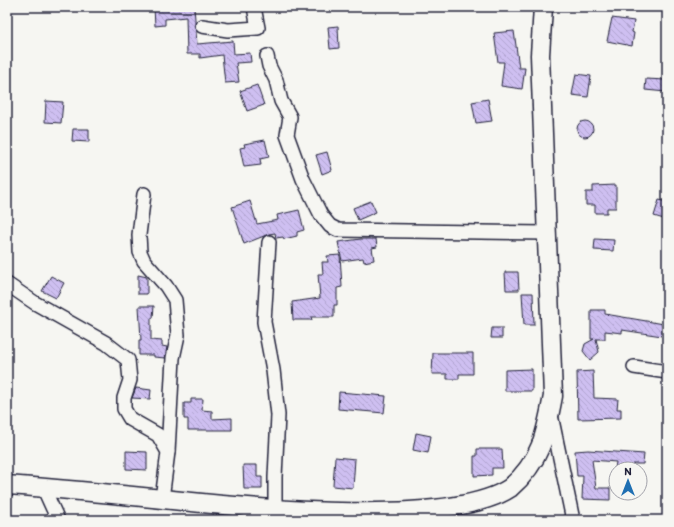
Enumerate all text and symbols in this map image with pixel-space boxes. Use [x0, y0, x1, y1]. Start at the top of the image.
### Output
north arrow [608, 461, 648, 501]
text: N [624, 465, 632, 478]

